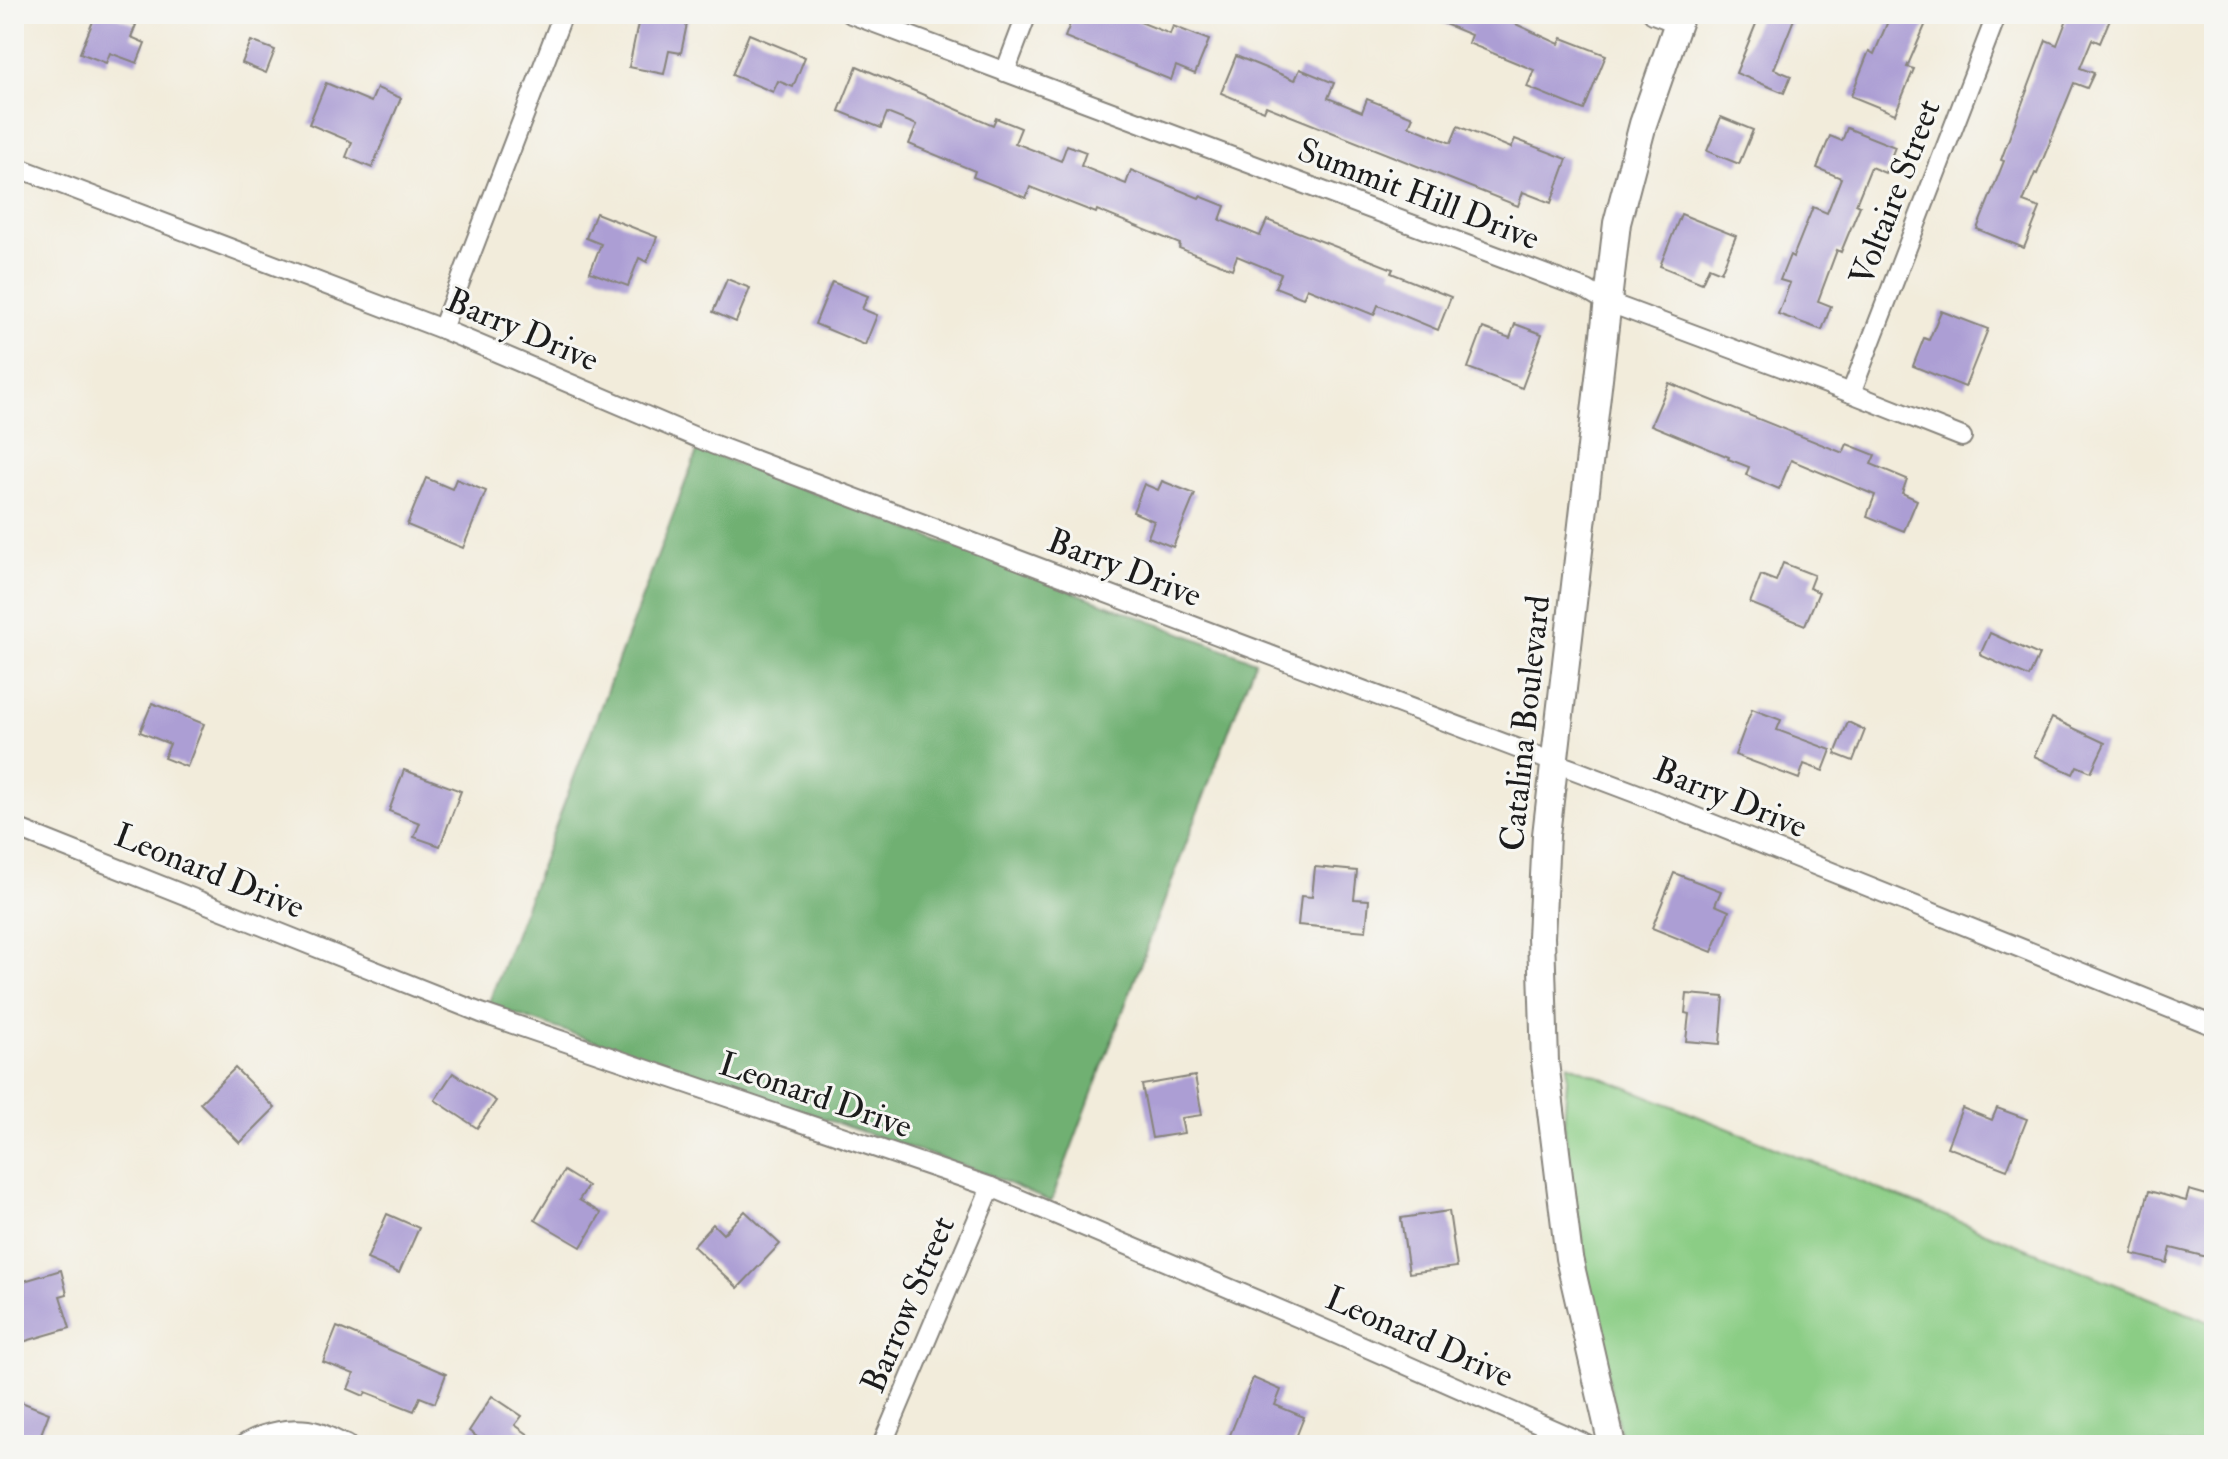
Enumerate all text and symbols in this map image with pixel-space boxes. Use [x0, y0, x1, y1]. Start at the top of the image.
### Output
street label: Voltaire Street [1840, 93, 1951, 292]
street label: Summit Hill Drive [1292, 129, 1545, 260]
street label: Barry Drive [440, 279, 605, 382]
street label: Barry Drive [1041, 519, 1208, 617]
street label: Catalina Boulevard [1491, 593, 1560, 853]
street label: Barry Drive [1647, 748, 1813, 849]
street label: Leonard Drive [108, 814, 311, 929]
street label: Leonard Drive [714, 1042, 918, 1148]
street label: Barrow Street [852, 1210, 965, 1399]
street label: Leonard Drive [1319, 1277, 1520, 1398]

